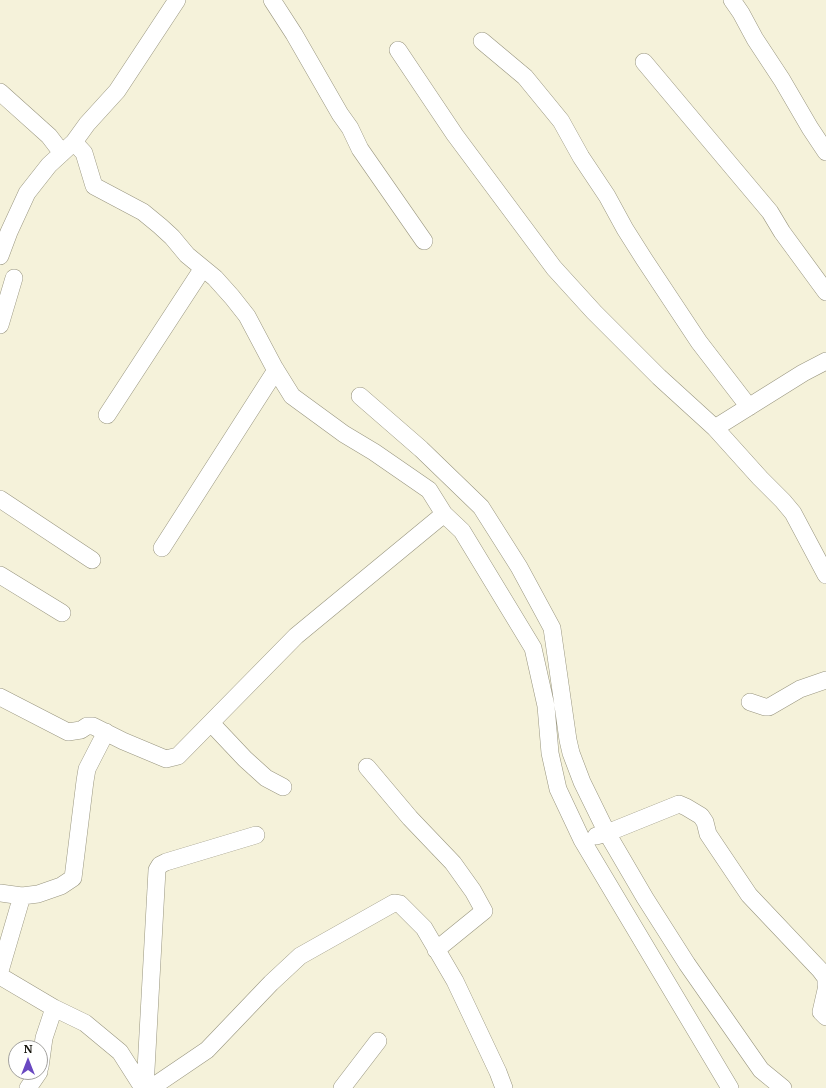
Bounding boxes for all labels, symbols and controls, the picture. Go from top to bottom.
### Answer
north arrow [8,1040,48,1080]
text: N [24,1042,32,1056]

